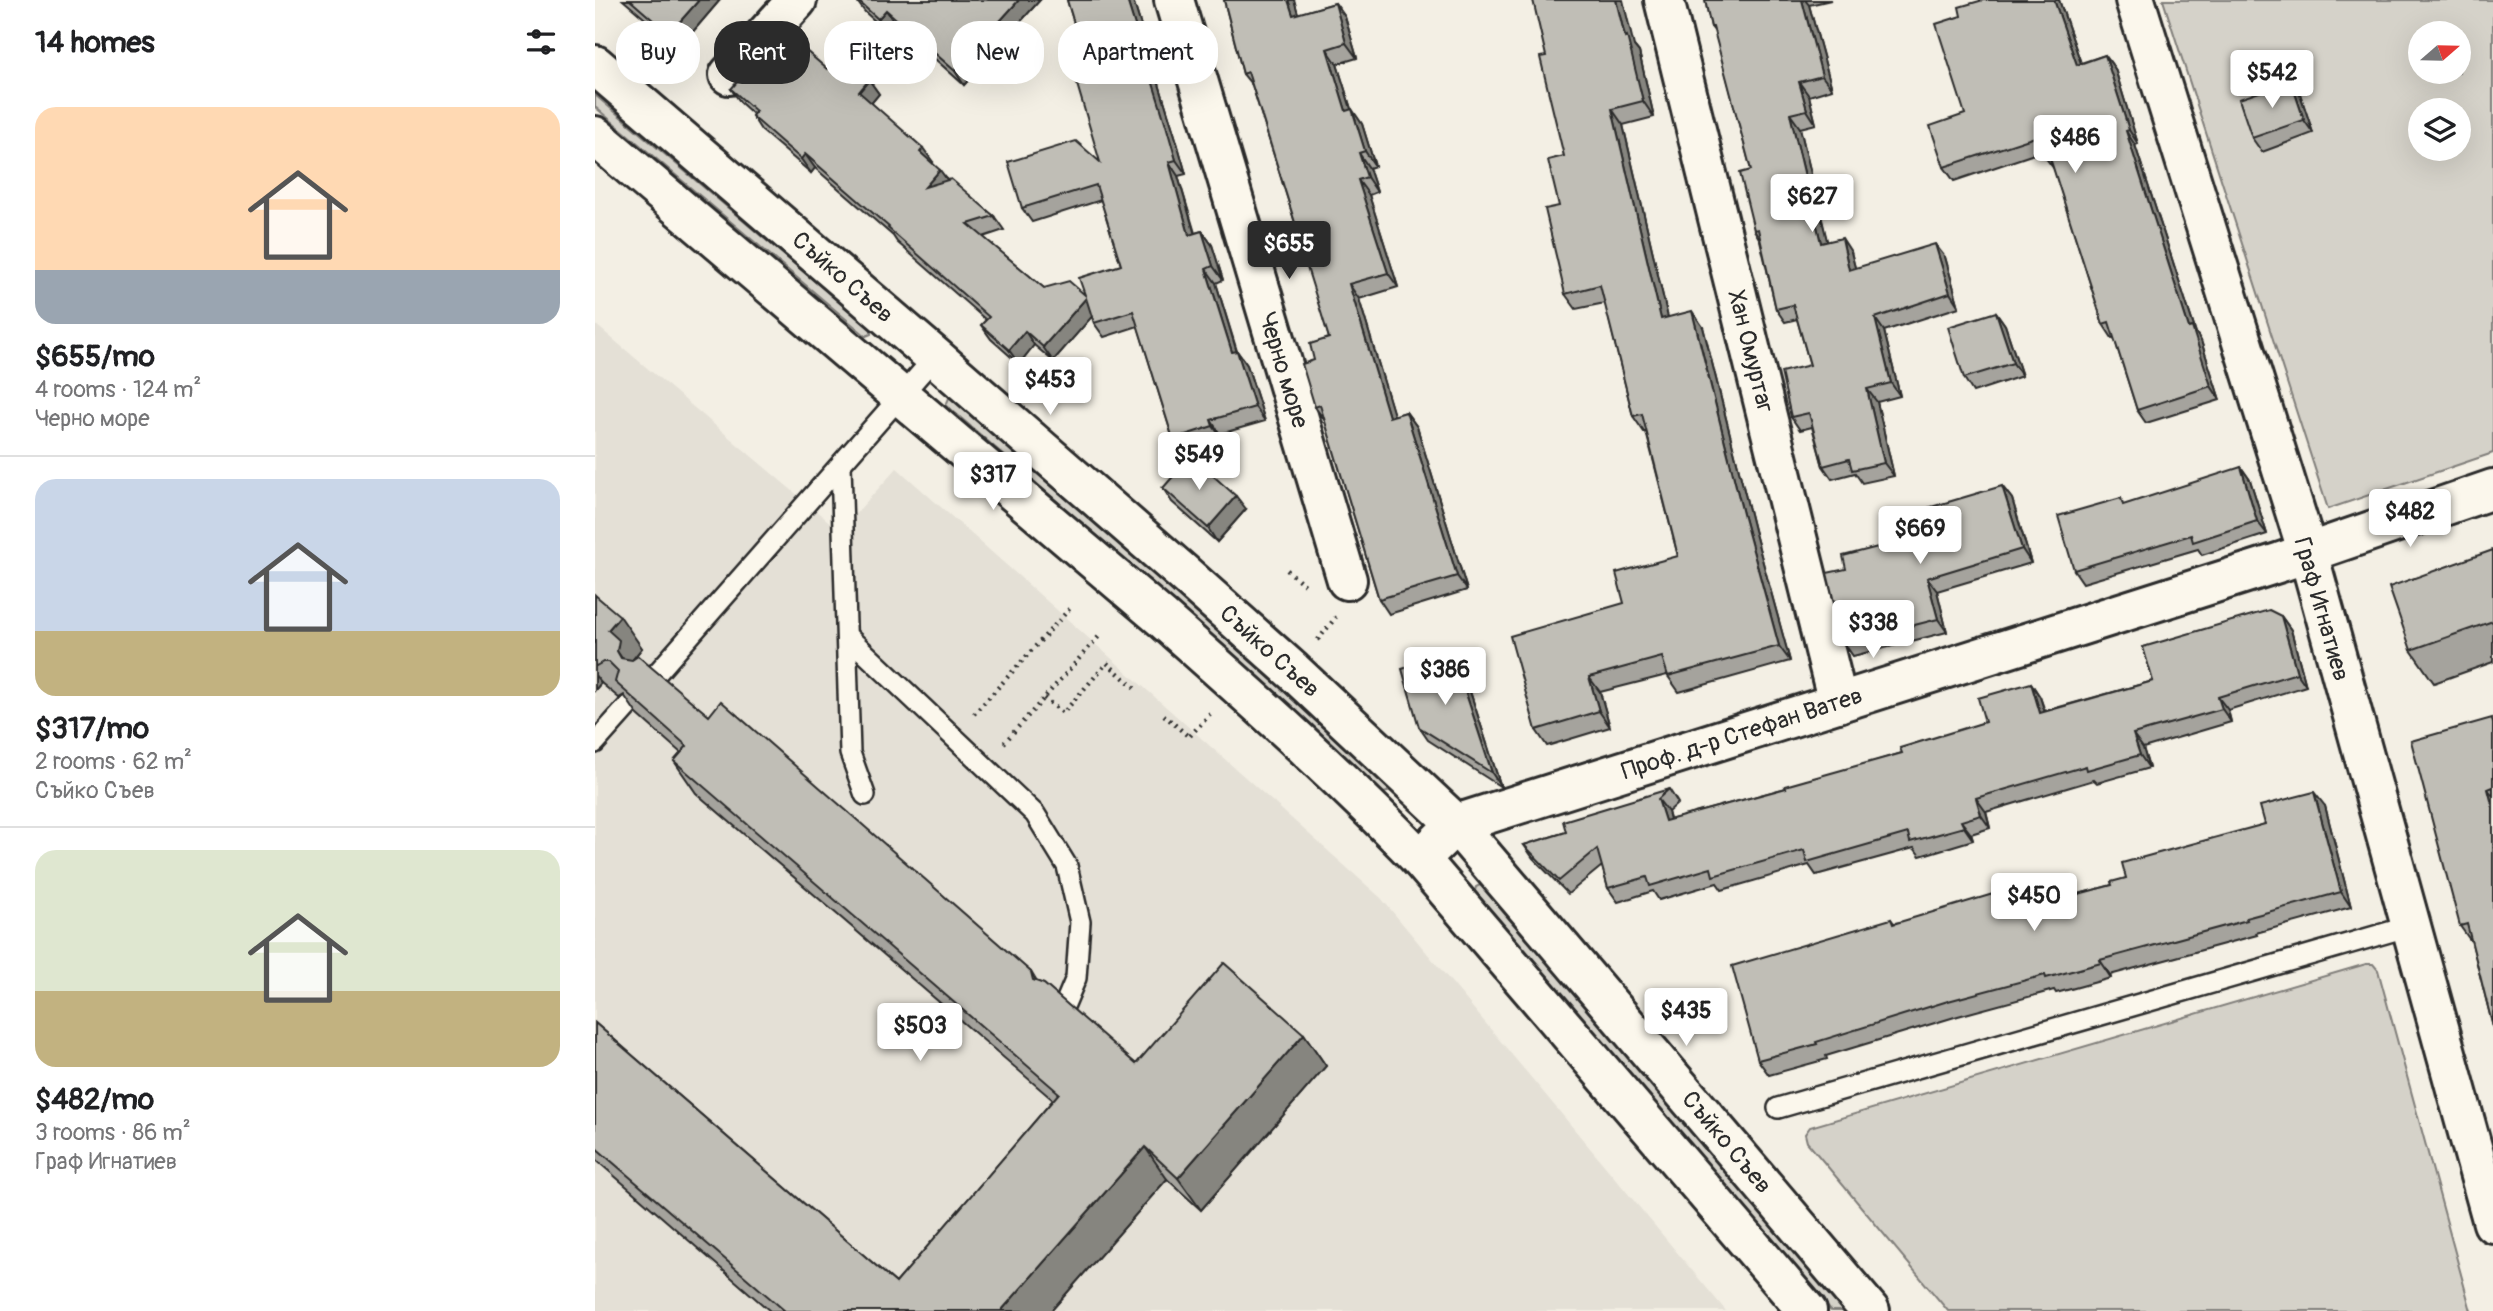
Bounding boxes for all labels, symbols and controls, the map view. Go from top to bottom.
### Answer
chip: Buy [616,21,700,84]
chip: Rent [714,21,810,84]
chip: Filters [824,21,937,84]
chip: New [951,21,1044,84]
chip: Apartment [1058,21,1218,84]
north arrow [2408,21,2471,84]
map controls [2408,21,2471,161]
icon: filters [522,23,560,61]
text: 14 homes [35,24,155,61]
pin: $542 [2231,50,2313,110]
text: $542 [2246,58,2298,87]
button: layers [2408,98,2471,161]
pin: $486 [2034,116,2116,175]
text: $486 [2050,123,2100,152]
icon: home [235,152,361,278]
pin: $627 [1771,174,1853,234]
text: $627 [1787,182,1837,211]
pin: $655 [1248,222,1330,281]
street label: Съйко Съев [786,225,899,329]
text: $655 [1264,229,1314,258]
street label: Хан Омуртаг [1721,287,1780,415]
street label: Черно море [1252,309,1315,432]
text: $655/mo [35,338,155,375]
pin: $453 [1009,358,1091,417]
text: $453 [1024,365,1076,394]
text: 4 rooms · 124 m² [35,375,201,404]
text: Черно море [35,404,150,433]
pin: $549 [1158,433,1240,492]
text: $549 [1174,440,1224,469]
pin: $317 [952,452,1034,512]
text: $317 [970,460,1016,489]
pin: $482 [2369,490,2451,549]
text: $482 [2385,497,2435,526]
pin: $669 [1879,506,1961,566]
text: $669 [1894,514,1946,543]
icon: home [235,524,361,650]
street label: Граф Игнатиев [2287,534,2356,684]
street label: Съйко Съев [1214,599,1326,704]
pin: $338 [1832,600,1914,660]
text: $338 [1848,608,1898,637]
pin: $386 [1404,648,1486,707]
text: $386 [1420,655,1470,684]
street label: Проф. д-р Стефан Ватев [1618,681,1866,786]
text: $317/mo [35,710,149,747]
text: 2 rooms · 62 m² [35,747,192,776]
text: Съйко Съев [35,776,155,805]
pin: $450 [1993,874,2075,933]
text: $450 [2007,881,2061,910]
icon: home [235,895,361,1021]
pin: $435 [1645,988,1727,1048]
text: $435 [1660,996,1712,1025]
pin: $503 [879,1004,961,1063]
text: $503 [893,1011,947,1040]
text: $482/mo [35,1081,154,1118]
street label: Съйко Съев [1675,1085,1778,1200]
text: 3 rooms · 86 m² [35,1118,191,1147]
text: Граф Игнатиев [35,1147,177,1176]

